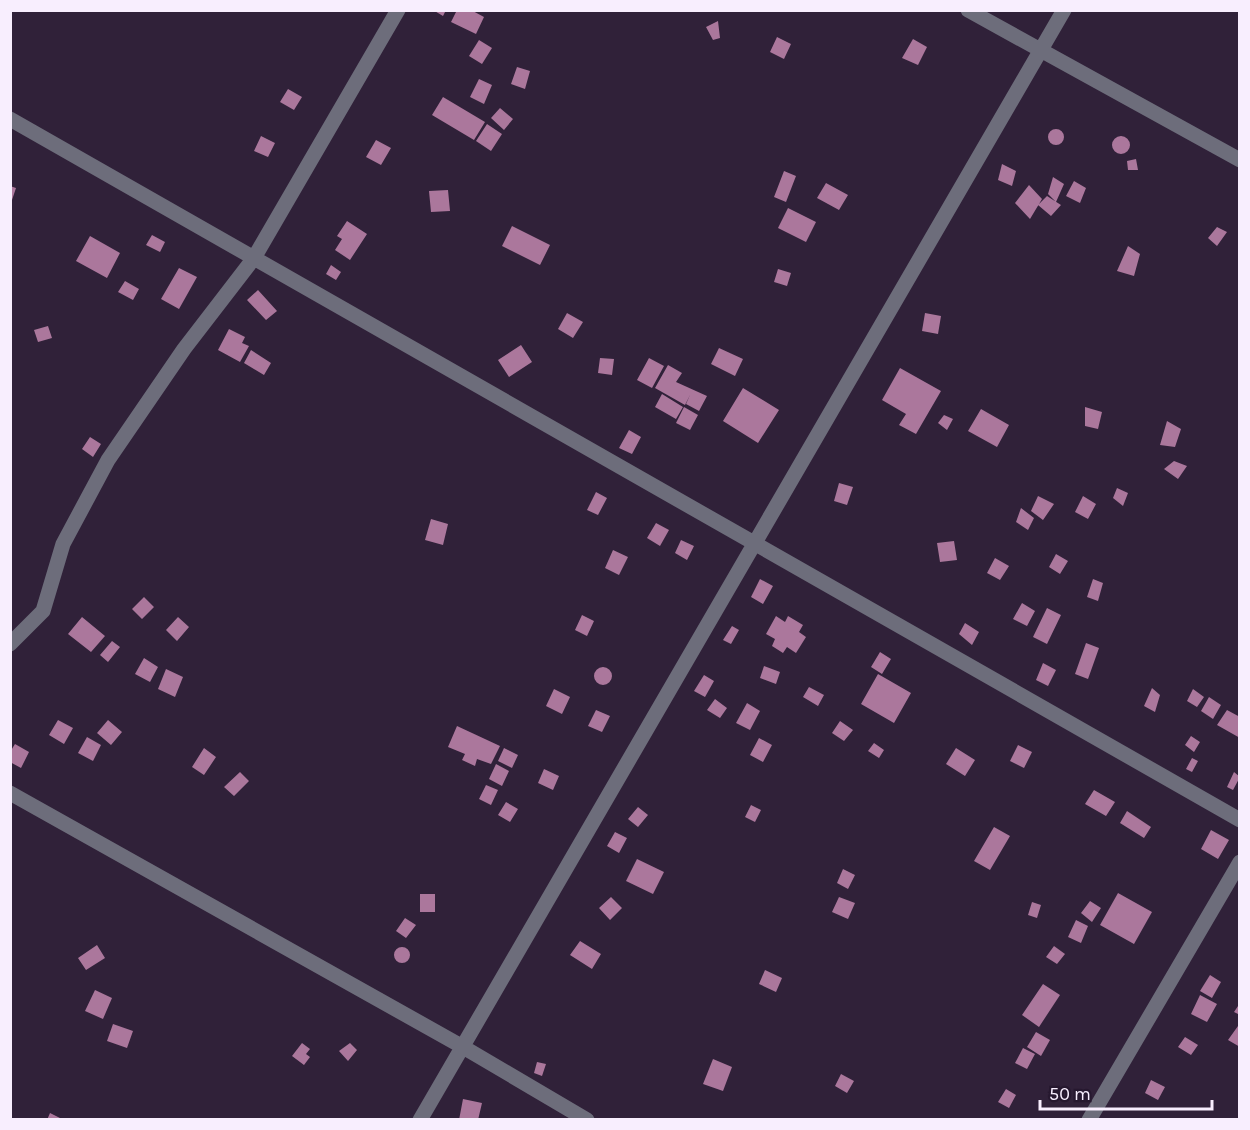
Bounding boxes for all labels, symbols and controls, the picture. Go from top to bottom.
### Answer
scale bar [1040,1073,1212,1111]
text: 50 m [1049,1083,1091,1105]

